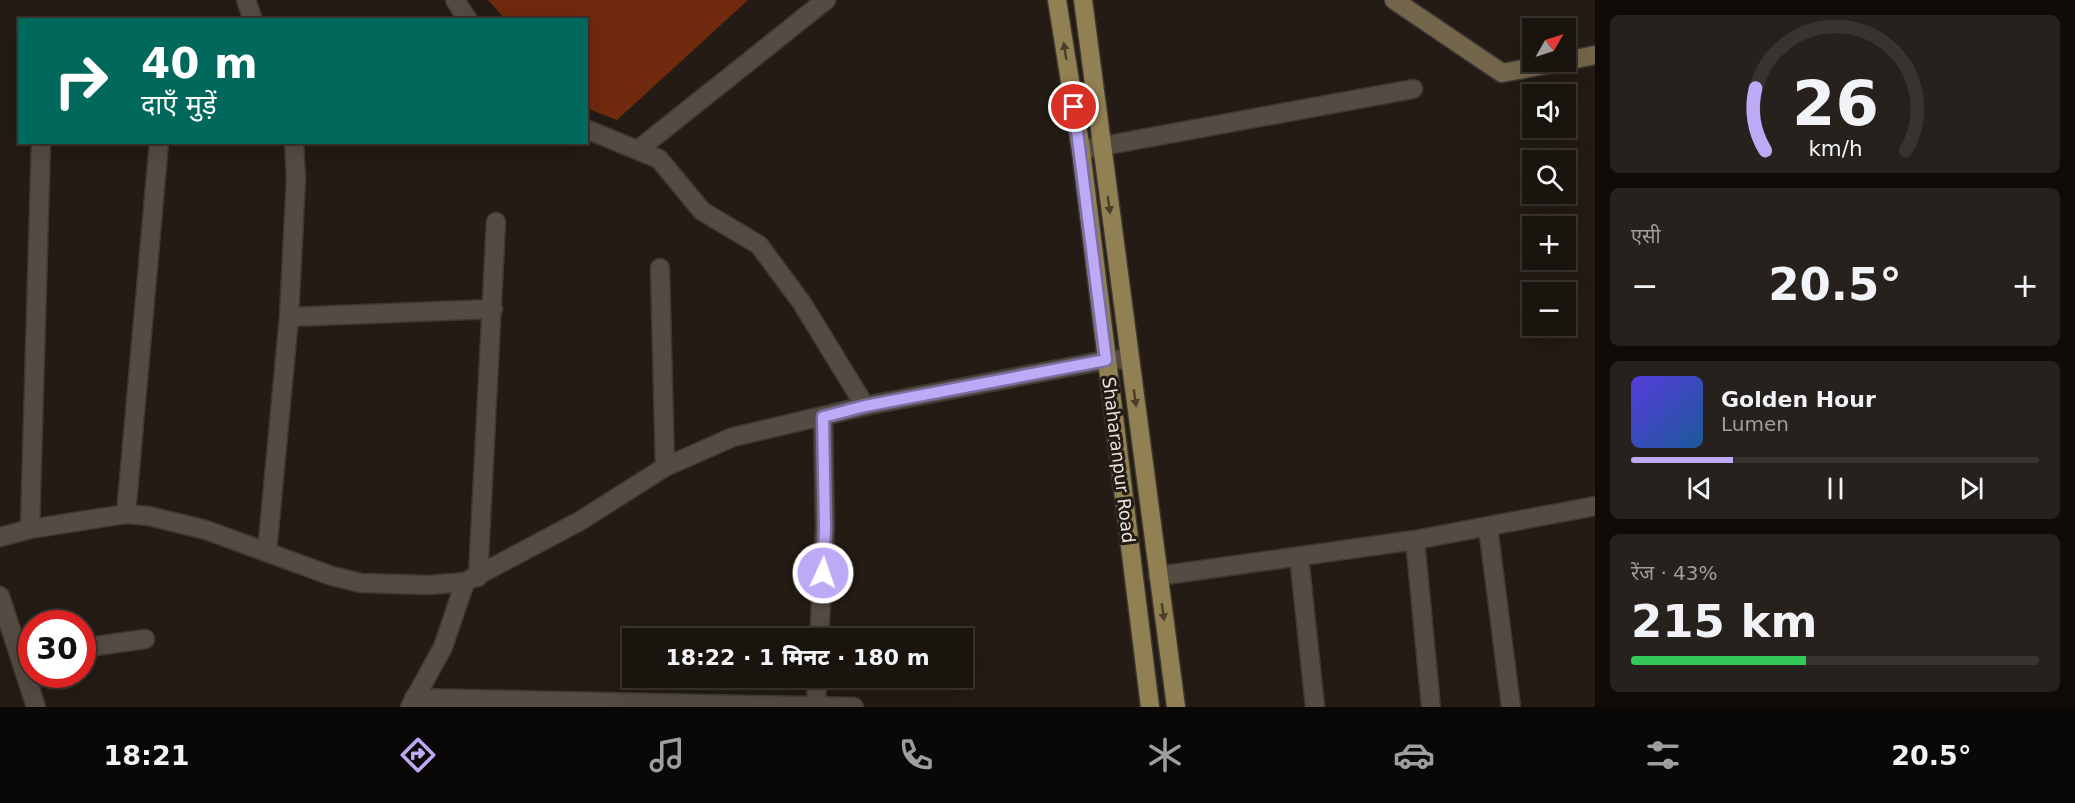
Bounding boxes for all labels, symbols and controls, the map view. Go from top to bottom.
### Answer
north arrow [1522,18,1576,72]
map controls [1522,18,1576,336]
text: 40 m [141,39,258,88]
icon: right [42,42,120,120]
one-way arrow [1060,42,1069,61]
text: 26 [1792,67,1878,140]
pin [1048,81,1099,132]
button: sound [1522,84,1576,138]
text: दाएँ मुड़ें [141,89,216,120]
icon: arrive [1057,90,1090,123]
text: km/h [1808,136,1862,161]
button: search [1522,150,1576,204]
one-way arrow [1105,195,1114,214]
button: + [1522,216,1576,270]
text: एसी [1631,224,1661,248]
text: 20.5° [1768,258,1902,311]
text: − [1631,266,1659,305]
text: + [2011,266,2039,305]
button: − [1522,282,1576,336]
street label: Shaharanpur Road [1098,376,1140,544]
text: Golden Hour [1721,387,1876,412]
one-way arrow [1130,389,1140,408]
text: Lumen [1721,412,1789,436]
icon: previous [1683,472,1716,505]
icon: pause [1819,472,1852,505]
icon: next [1955,472,1988,505]
position arrow [791,541,855,605]
text: रेंज · 43% [1631,561,1718,585]
text: 215 km [1631,595,1817,648]
one-way arrow [1159,603,1168,622]
speed limit sign: 30 [18,610,96,688]
text: 18:22 · 1 मिनट · 180 m [665,645,930,670]
icon: directions [397,734,439,776]
icon: music [646,734,688,776]
icon: phone [895,734,937,776]
icon: climate [1144,734,1186,776]
icon: car [1393,734,1435,776]
icon: filters [1642,734,1684,776]
text: 18:21 [104,740,190,771]
text: 20.5° [1891,740,1971,771]

